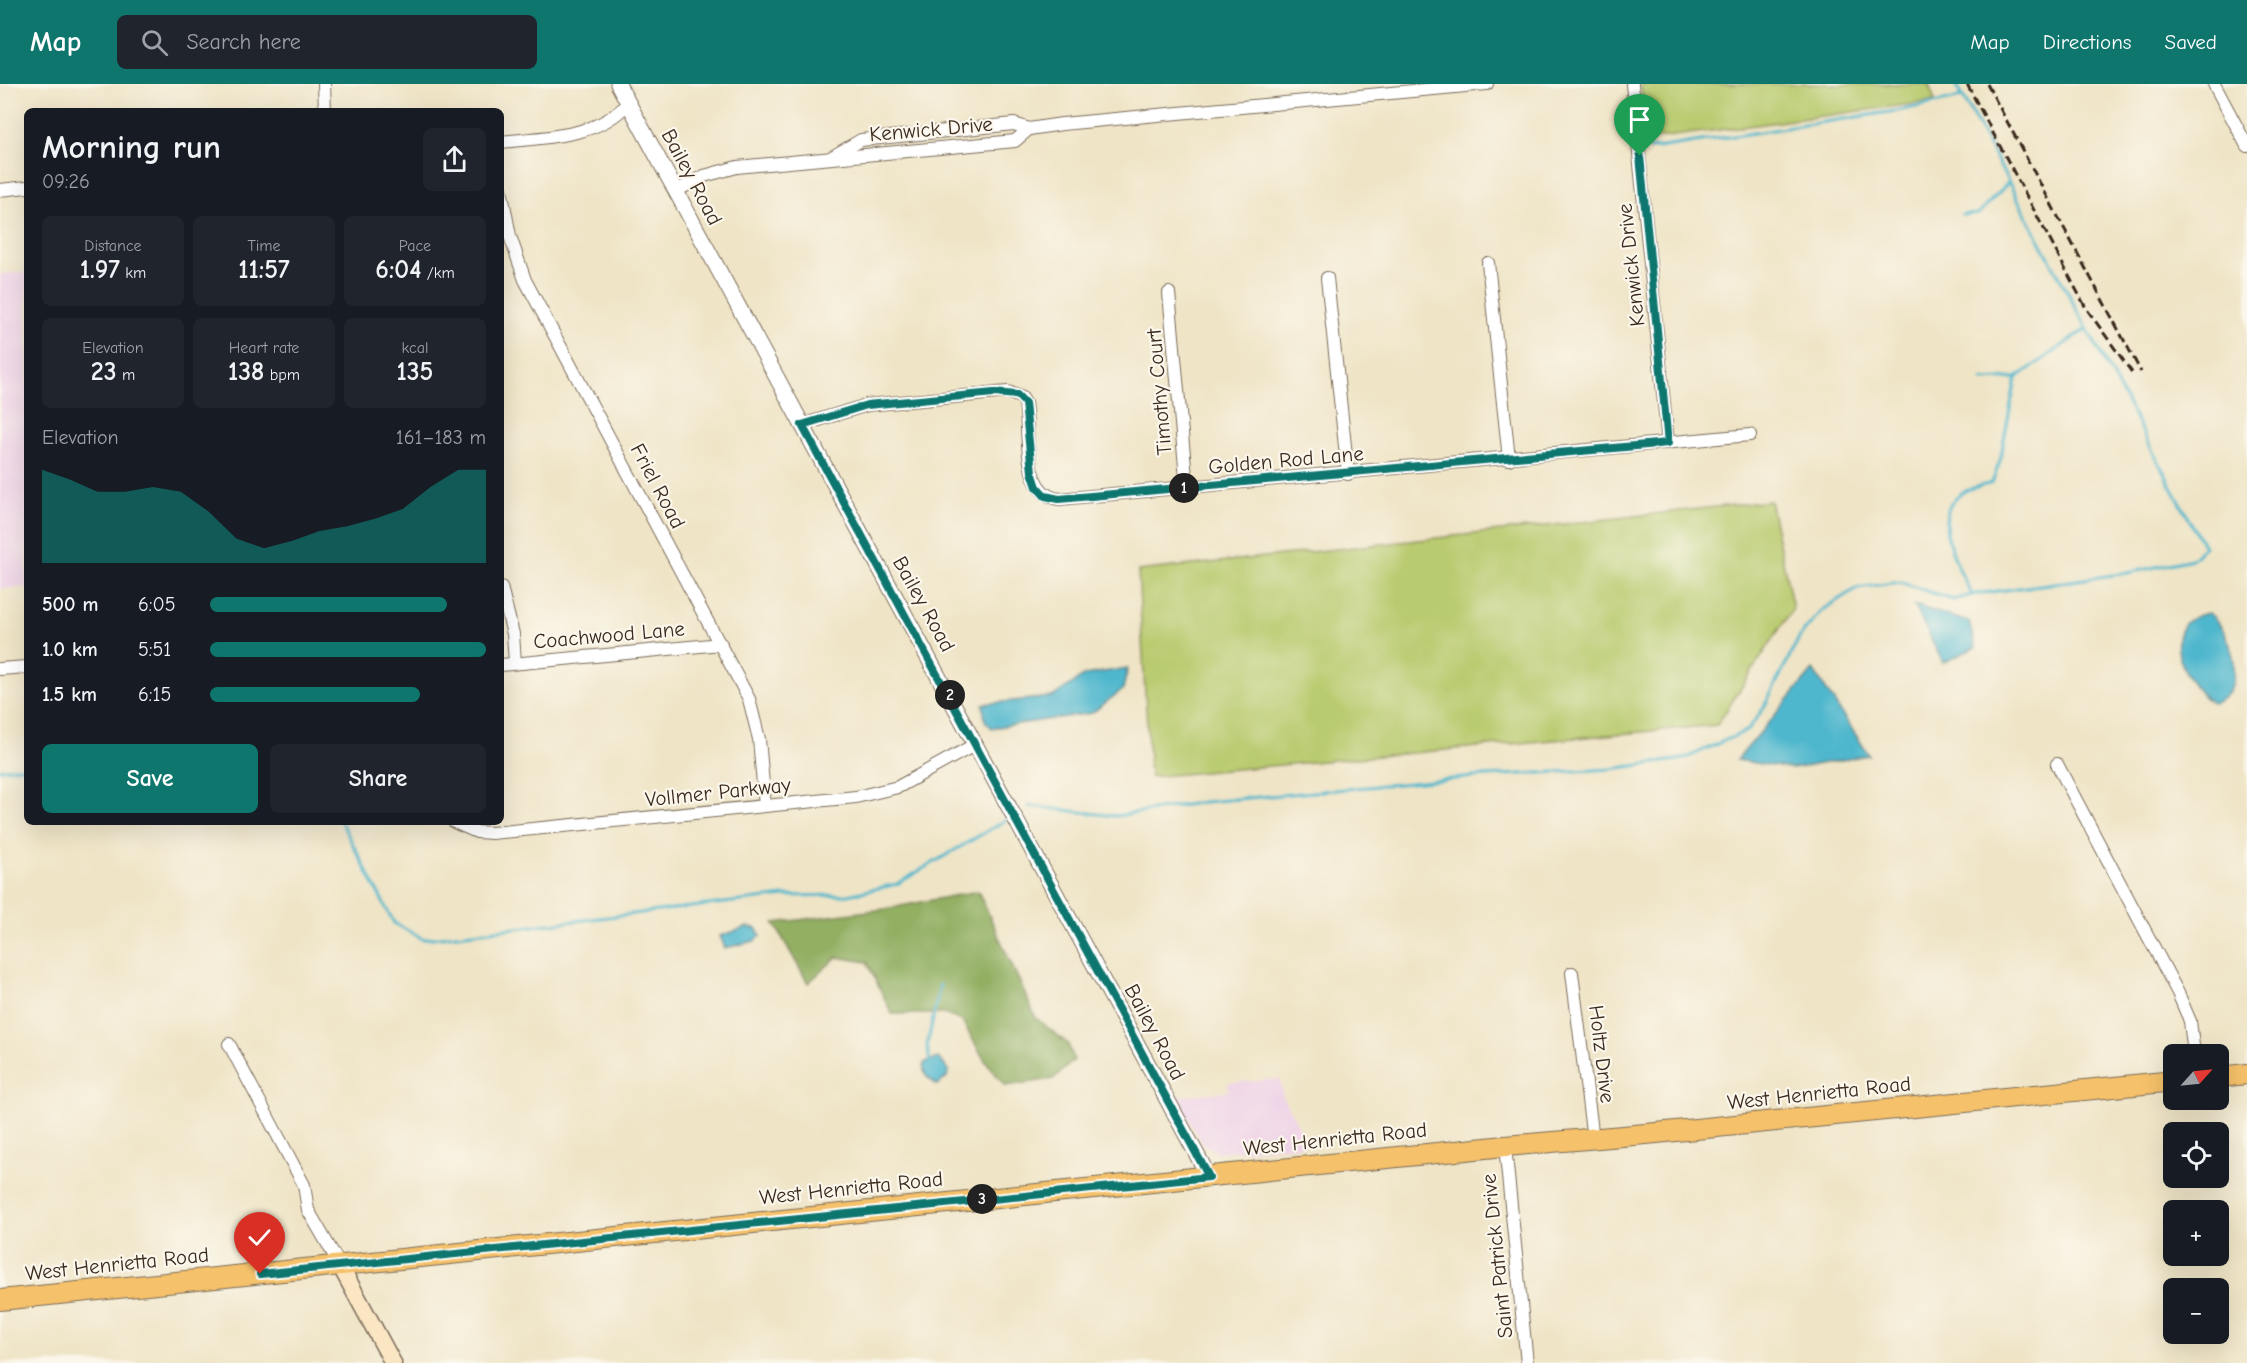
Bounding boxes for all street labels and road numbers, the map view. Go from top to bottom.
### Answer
street label: Kenwick Drive [868,112,994,146]
street label: Bailey Road [657,125,727,229]
street label: Kenwick Drive [1613,202,1649,328]
street label: Timothy Court [1141,327,1176,456]
street label: Friel Road [626,439,690,533]
street label: Golden Rod Lane [1207,441,1365,479]
street label: Bailey Road [888,552,960,656]
street label: Coachwood Lane [532,616,686,654]
street label: Vollmer Parkway [644,772,793,812]
street label: Bailey Road [1120,980,1190,1084]
street label: Holtz Drive [1584,1004,1620,1104]
street label: West Henrietta Road [1726,1071,1912,1115]
street label: West Henrietta Road [1242,1117,1428,1161]
street label: West Henrietta Road [758,1166,944,1210]
street label: Saint Patrick Drive [1476,1173,1518,1339]
street label: West Henrietta Road [24,1242,210,1286]

